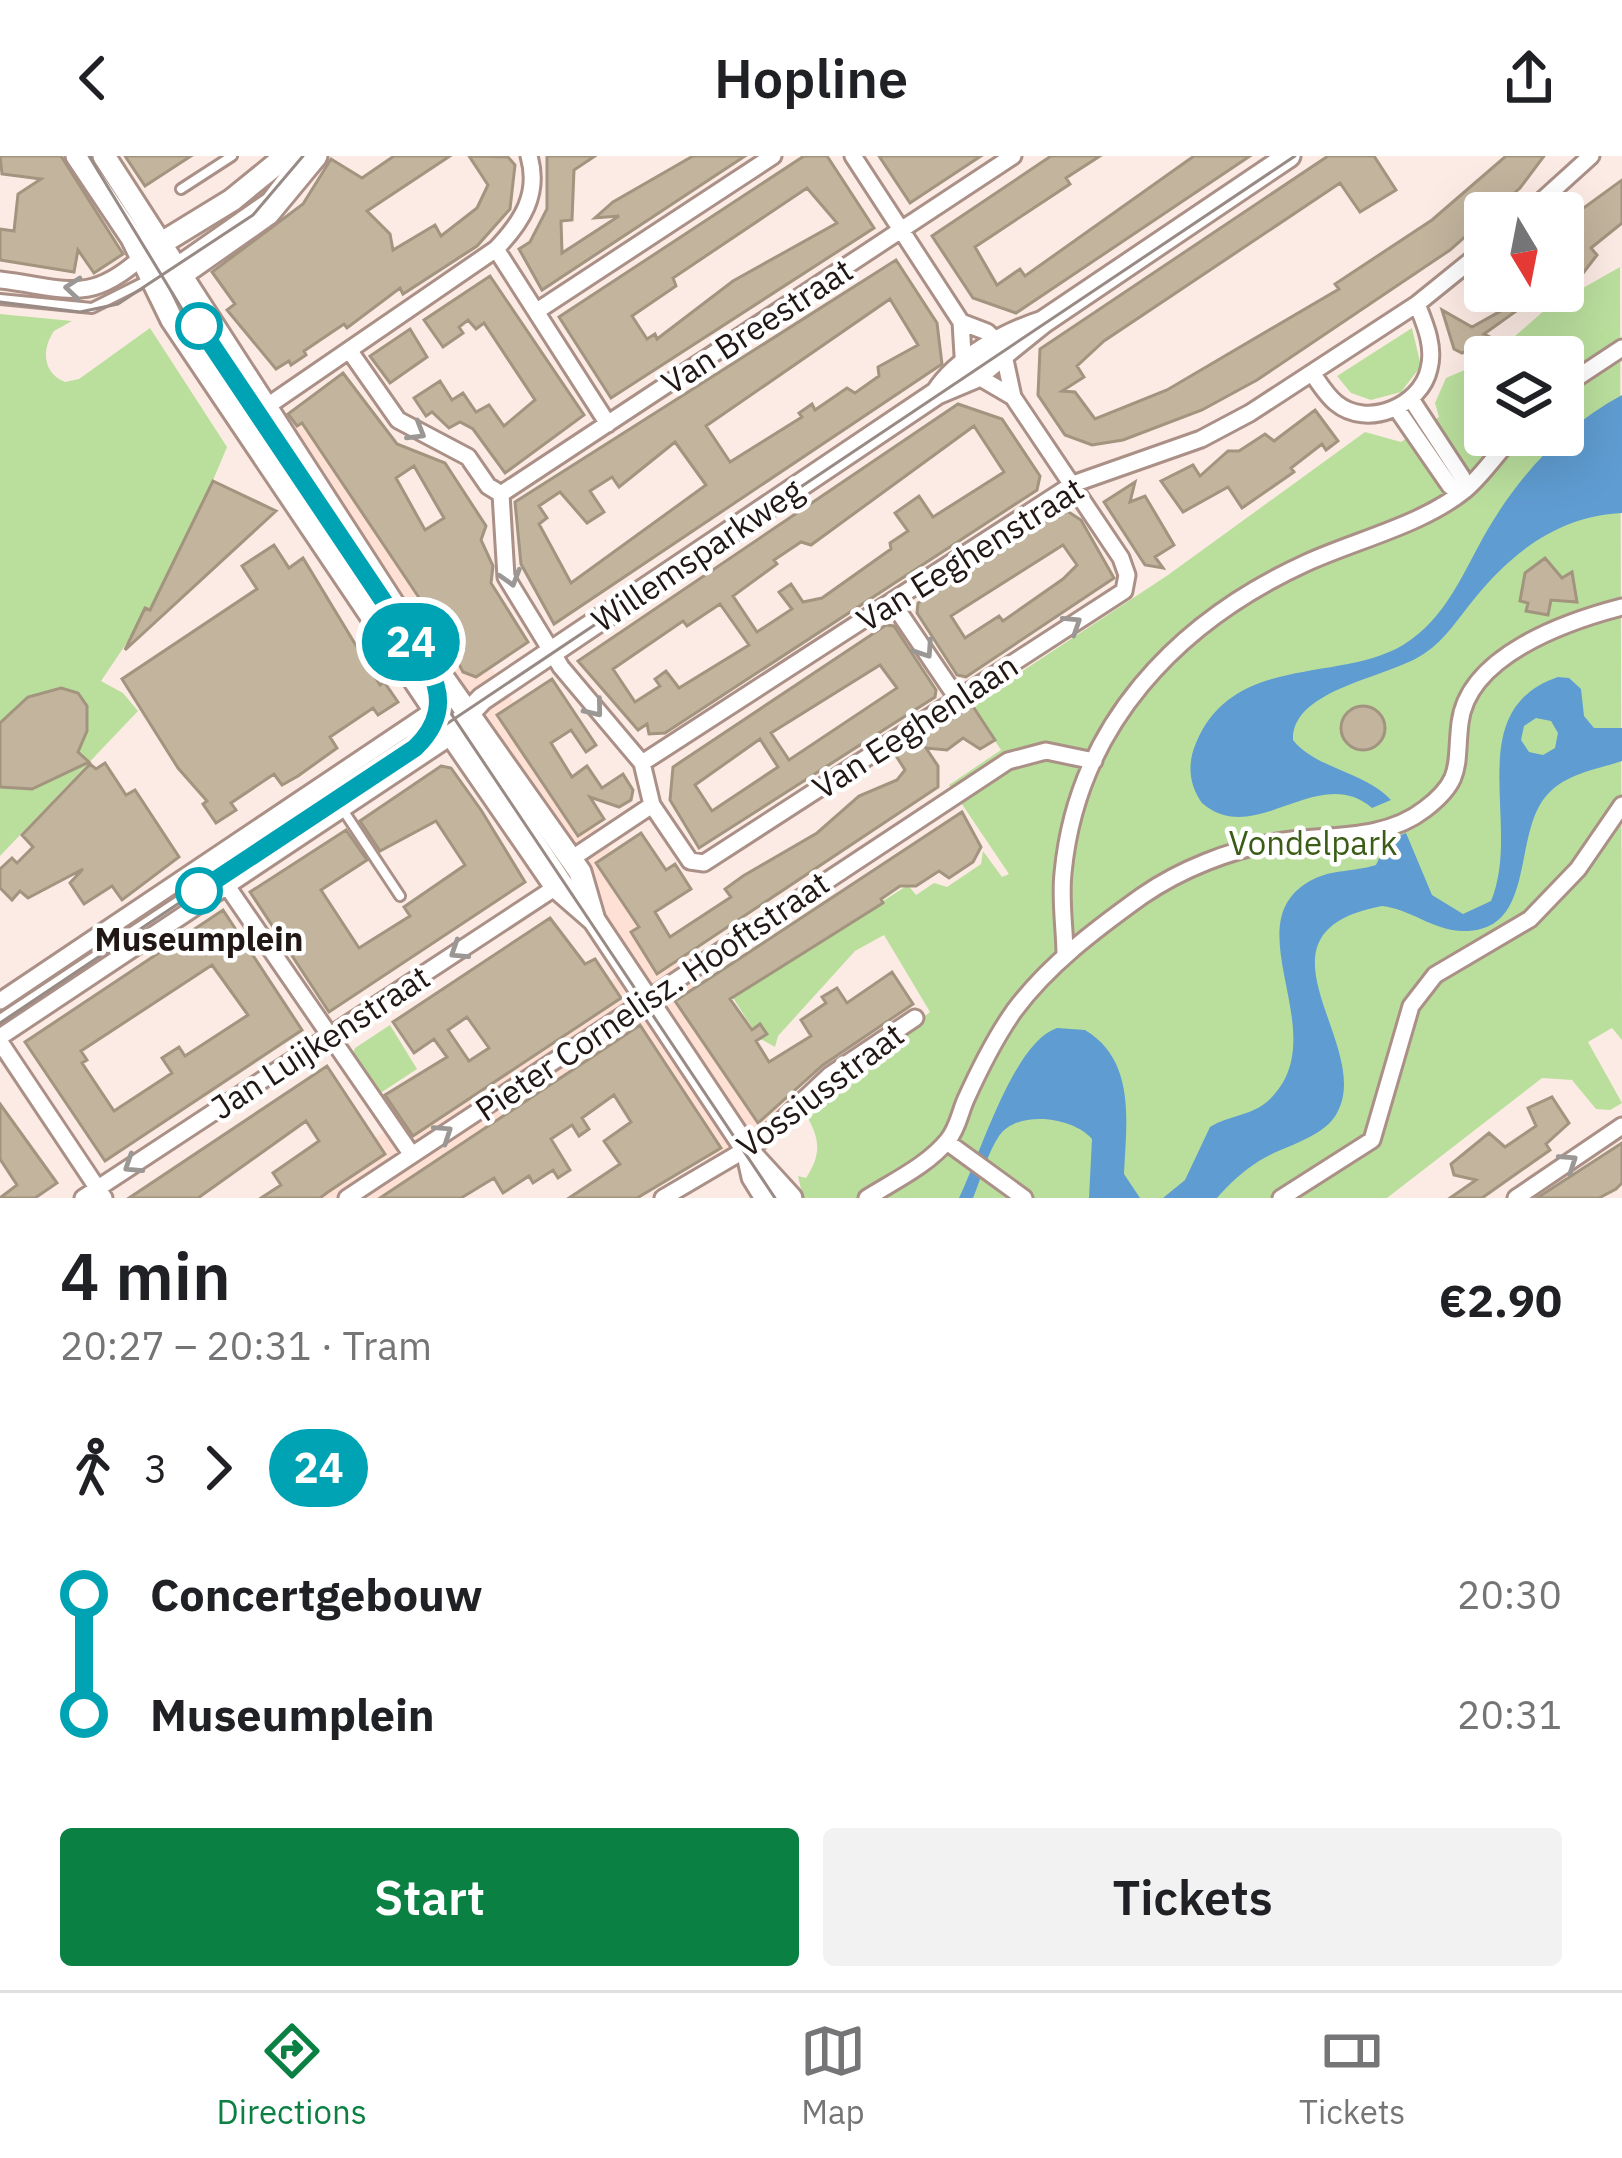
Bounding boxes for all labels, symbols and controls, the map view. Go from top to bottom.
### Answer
text: Hopline [714,43,908,113]
icon: back [60,45,126,111]
icon: share [1496,45,1562,111]
north arrow [1464,192,1584,312]
map controls [1464,192,1584,456]
street label: Van Breestraat [653,248,860,403]
one-way arrow [63,276,82,301]
unlabelled marker [177,304,221,348]
button: layers [1464,336,1584,456]
one-way arrow [404,418,426,440]
street label: Van Eeghenstraat [848,467,1091,641]
street label: Willemsparkweg [583,468,811,641]
one-way arrow [497,566,522,587]
line badge: 24 [357,603,465,681]
text: 24 [386,614,436,669]
one-way arrow [1059,616,1081,638]
one-way arrow [911,637,933,659]
street label: Van Eeghenlaan [804,643,1026,808]
one-way arrow [581,696,602,718]
park label: Vondelpark [1229,821,1397,864]
street label: Pieter Cornelisz. Hooftstraat [466,861,837,1130]
marker: Museumplein [177,869,221,913]
place label: Museumplein [95,917,303,960]
one-way arrow [450,937,472,959]
street label: Jan Luijkenstraat [202,955,437,1128]
street label: Vossiusstraat [727,1013,912,1167]
one-way arrow [431,1126,453,1148]
one-way arrow [124,1151,146,1173]
one-way arrow [1556,1154,1578,1176]
text: 4 min [60,1232,231,1318]
text: €2.90 [1439,1271,1562,1329]
text: 20:27 – 20:31 · Tram [60,1320,432,1371]
icon: walk [60,1435,126,1501]
icon: forward [185,1435,251,1501]
text: 24 [293,1440,344,1495]
text: 3 [144,1443,167,1494]
text: Concertgebouw [150,1565,483,1623]
text: 20:30 [1457,1569,1562,1620]
text: Museumplein [150,1685,435,1743]
text: 20:31 [1457,1689,1562,1740]
button: Start [60,1828,799,1966]
button: Tickets [823,1828,1562,1966]
tab: Directions [217,2018,367,2133]
tab: Map [800,2018,866,2133]
tab: Tickets [1299,2018,1405,2133]

